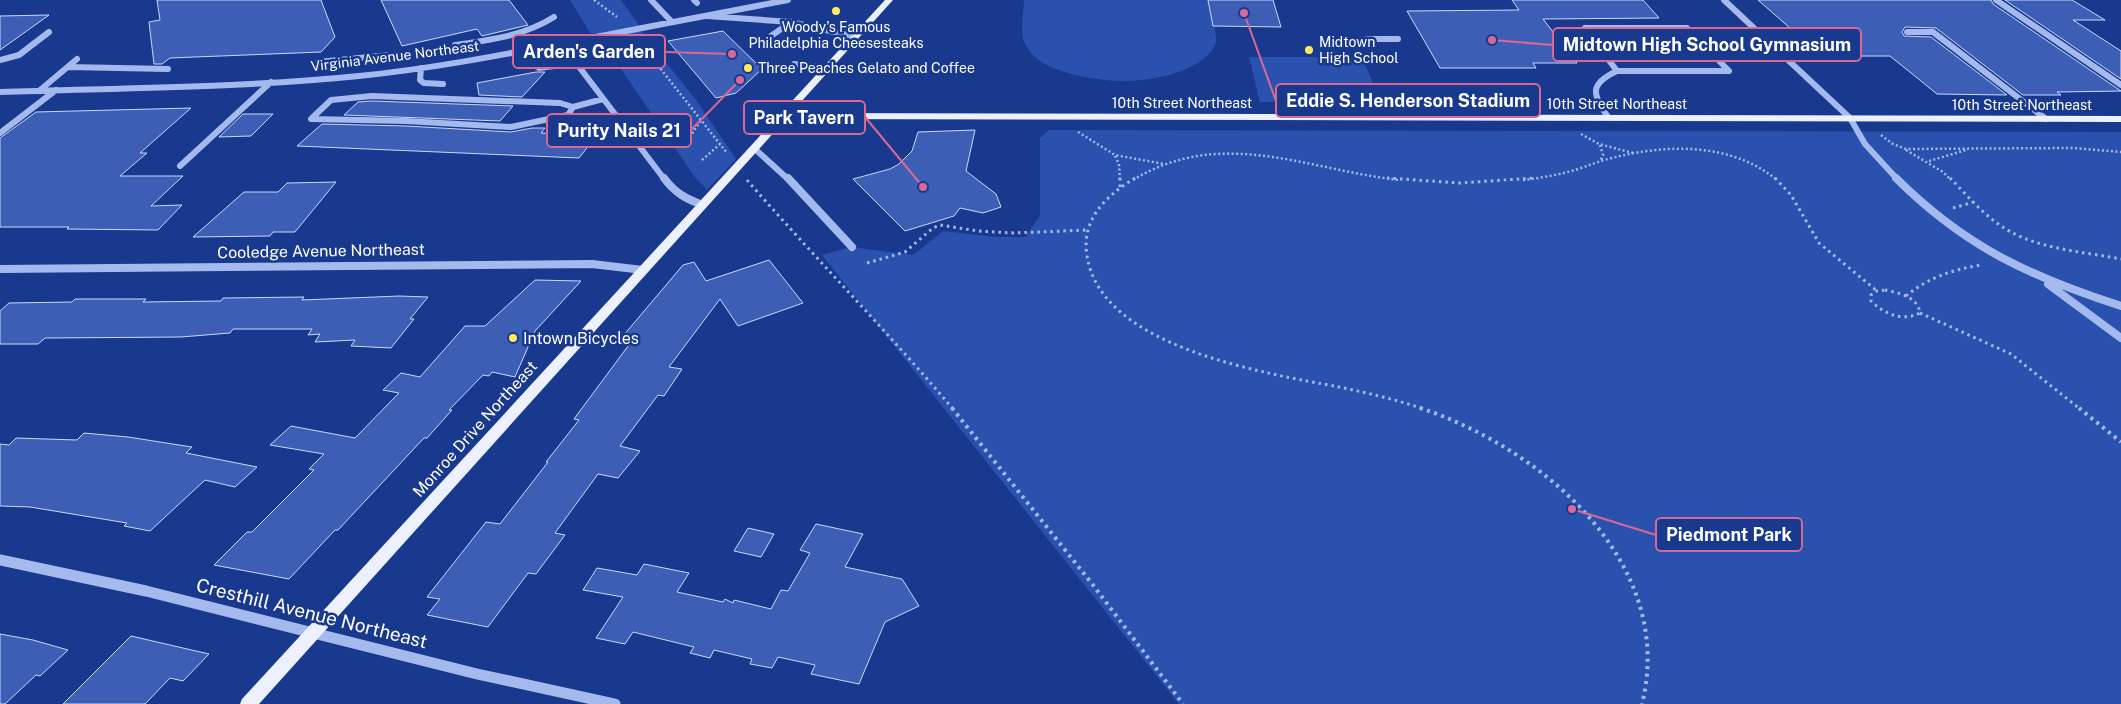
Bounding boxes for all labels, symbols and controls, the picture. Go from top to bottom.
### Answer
marker: Woody's Famous Philadelphia Cheesesteaks [830,5,842,17]
place label: Woody's Famous Philadelphia Cheesesteaks [749,19,923,51]
callout: Midtown High School Gymnasium [1553,28,1861,61]
place label: Midtown High School [1319,34,1398,66]
text: Midtown High School Gymnasium [1563,34,1851,55]
callout: Arden's Garden [513,35,665,68]
street label: Virginia Avenue Northeast [310,38,480,74]
text: Arden's Garden [523,41,655,62]
marker: Midtown High School [1303,44,1315,56]
place label: Three Peaches Gelato and Coffee [758,60,975,76]
marker: Three Peaches Gelato and Coffee [742,62,754,74]
callout: Eddie S. Henderson Stadium [1276,84,1540,117]
text: Eddie S. Henderson Stadium [1286,90,1530,111]
street label: 10th Street Northeast [1112,95,1252,111]
street label: 10th Street Northeast [1547,96,1687,112]
street label: 10th Street Northeast [1952,97,2092,113]
callout: Park Tavern [744,101,865,134]
text: Park Tavern [753,107,855,128]
callout: Purity Nails 21 [547,114,691,147]
text: Purity Nails 21 [557,120,681,141]
street label: Cooledge Avenue Northeast [217,240,425,262]
place label: Intown Bicycles [523,329,639,348]
marker: Intown Bicycles [507,332,519,344]
street label: Monroe Drive Northeast [409,357,541,501]
callout: Piedmont Park [1656,518,1802,551]
text: Piedmont Park [1666,524,1792,545]
street label: Cresthill Avenue Northeast [194,574,430,652]

